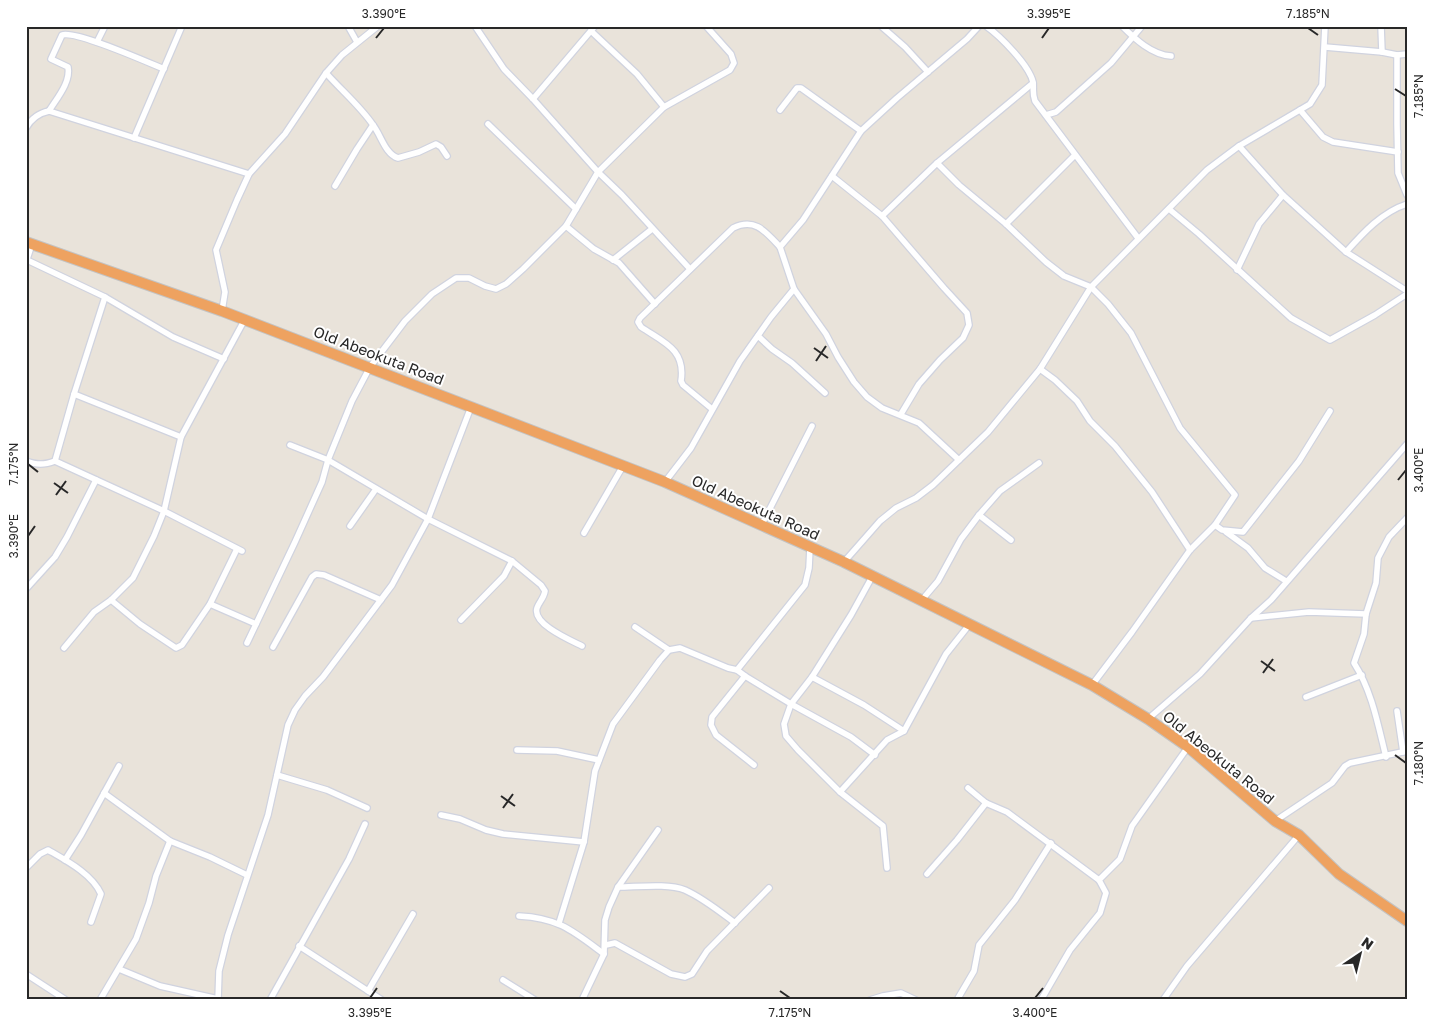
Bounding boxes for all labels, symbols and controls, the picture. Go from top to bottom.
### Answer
text: 3.390°E [362,6,406,21]
text: 3.395°E [1027,6,1071,21]
text: 7.185°N [1286,6,1330,21]
text: 7.185°N [1411,74,1426,118]
street label: Old Abeokuta Road [311,322,447,388]
text: 7.175°N [6,443,21,485]
text: 3.400°E [1411,448,1426,492]
street label: Old Abeokuta Road [689,471,823,543]
text: 3.390°E [6,514,21,558]
street label: Old Abeokuta Road [1160,707,1278,807]
text: 7.180°N [1411,741,1426,785]
north arrow [1336,928,1386,978]
text: N [1359,933,1377,953]
text: 3.395°E [348,1005,392,1020]
text: 7.175°N [769,1005,811,1020]
text: 3.400°E [1013,1005,1057,1020]

